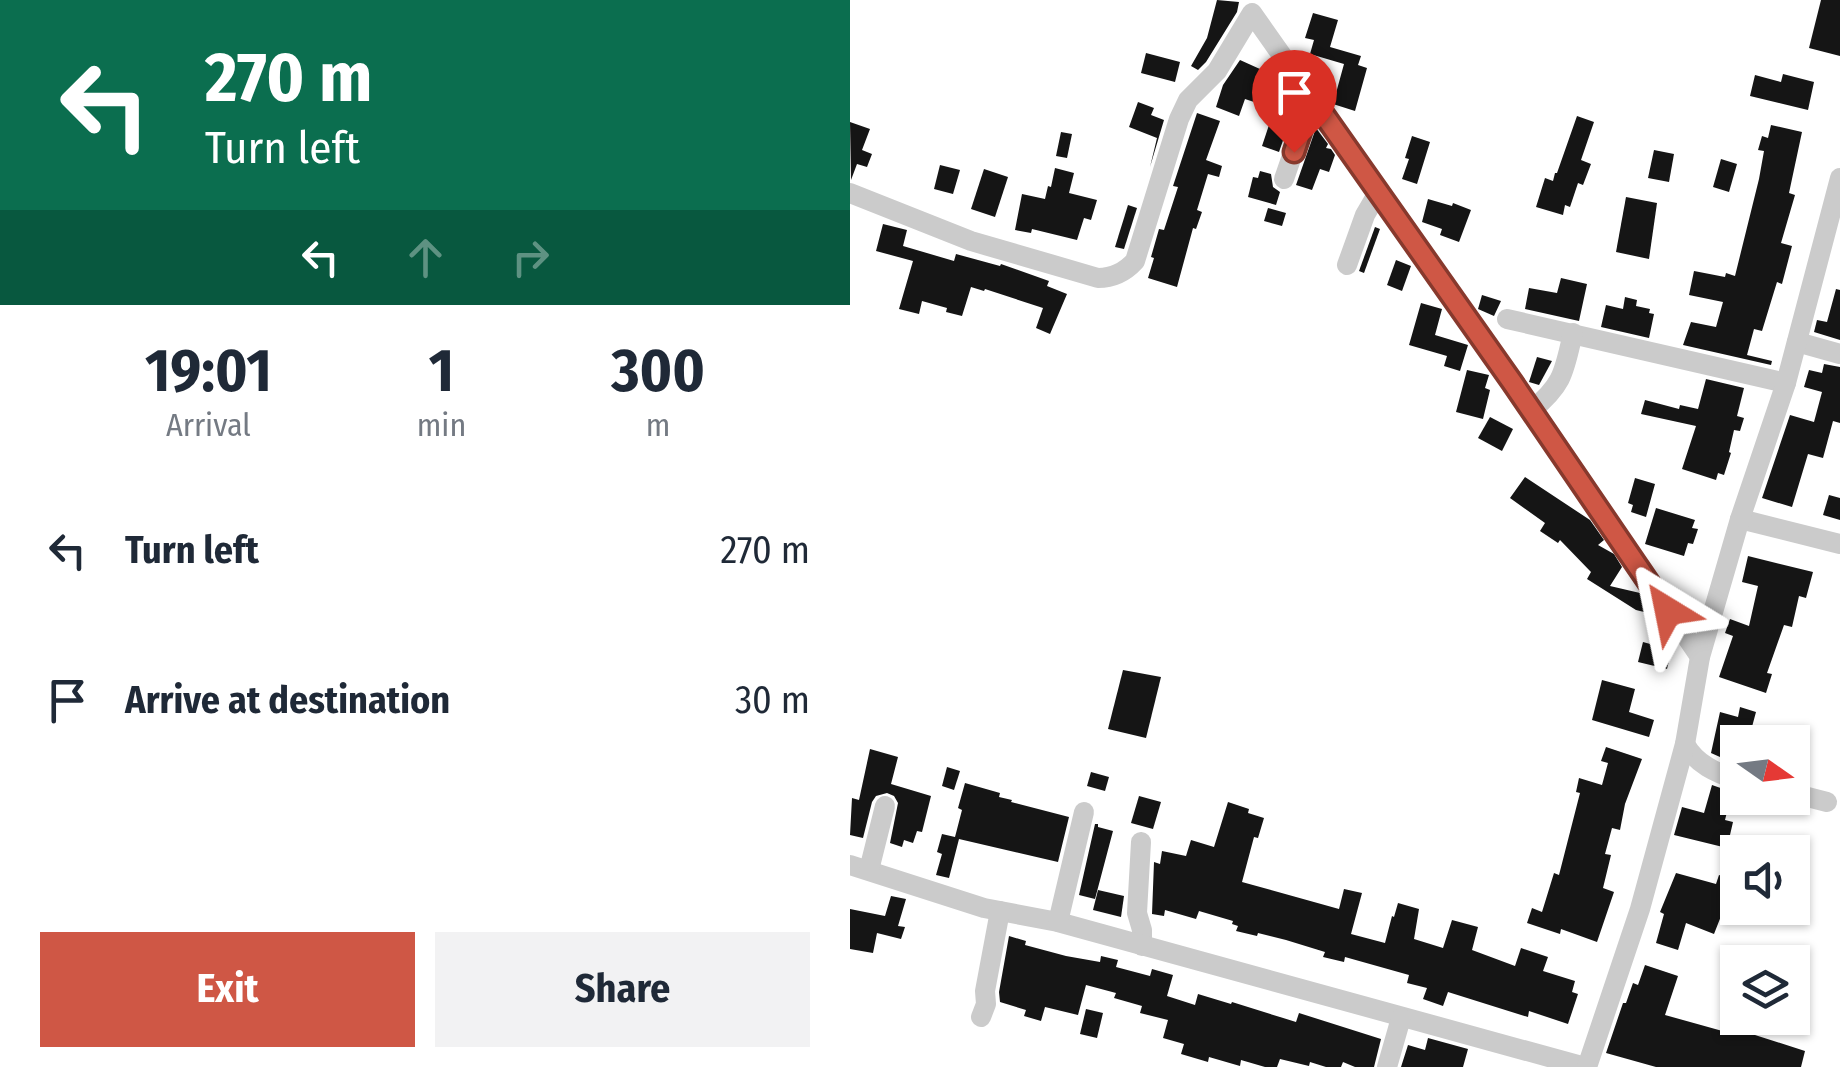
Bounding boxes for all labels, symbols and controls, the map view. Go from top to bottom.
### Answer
text: 270 m [205,36,372,120]
icon: left [40,40,170,170]
pin [1252,50,1337,153]
icon: arrive [1267,65,1322,120]
text: Turn left [205,121,360,175]
icon: left [293,230,348,285]
icon: ahead [398,230,453,285]
icon: right [503,230,558,285]
text: 19:01 [145,335,272,407]
text: 1 [429,335,454,407]
text: 300 [611,335,705,407]
text: Arrival [166,406,251,444]
text: min [417,406,466,444]
text: m [646,406,670,444]
icon: left [40,523,95,578]
text: Turn left [125,527,259,573]
text: 270 m [721,527,810,573]
position arrow [1616,559,1720,663]
icon: arrive [40,673,95,728]
text: Arrive at destination [125,677,450,723]
text: 30 m [735,677,810,723]
north arrow [1720,725,1810,815]
map controls [1720,725,1810,1035]
button: sound [1720,835,1810,925]
button: Exit [40,932,415,1047]
button: Share [435,932,810,1047]
button: layers [1720,945,1810,1035]

